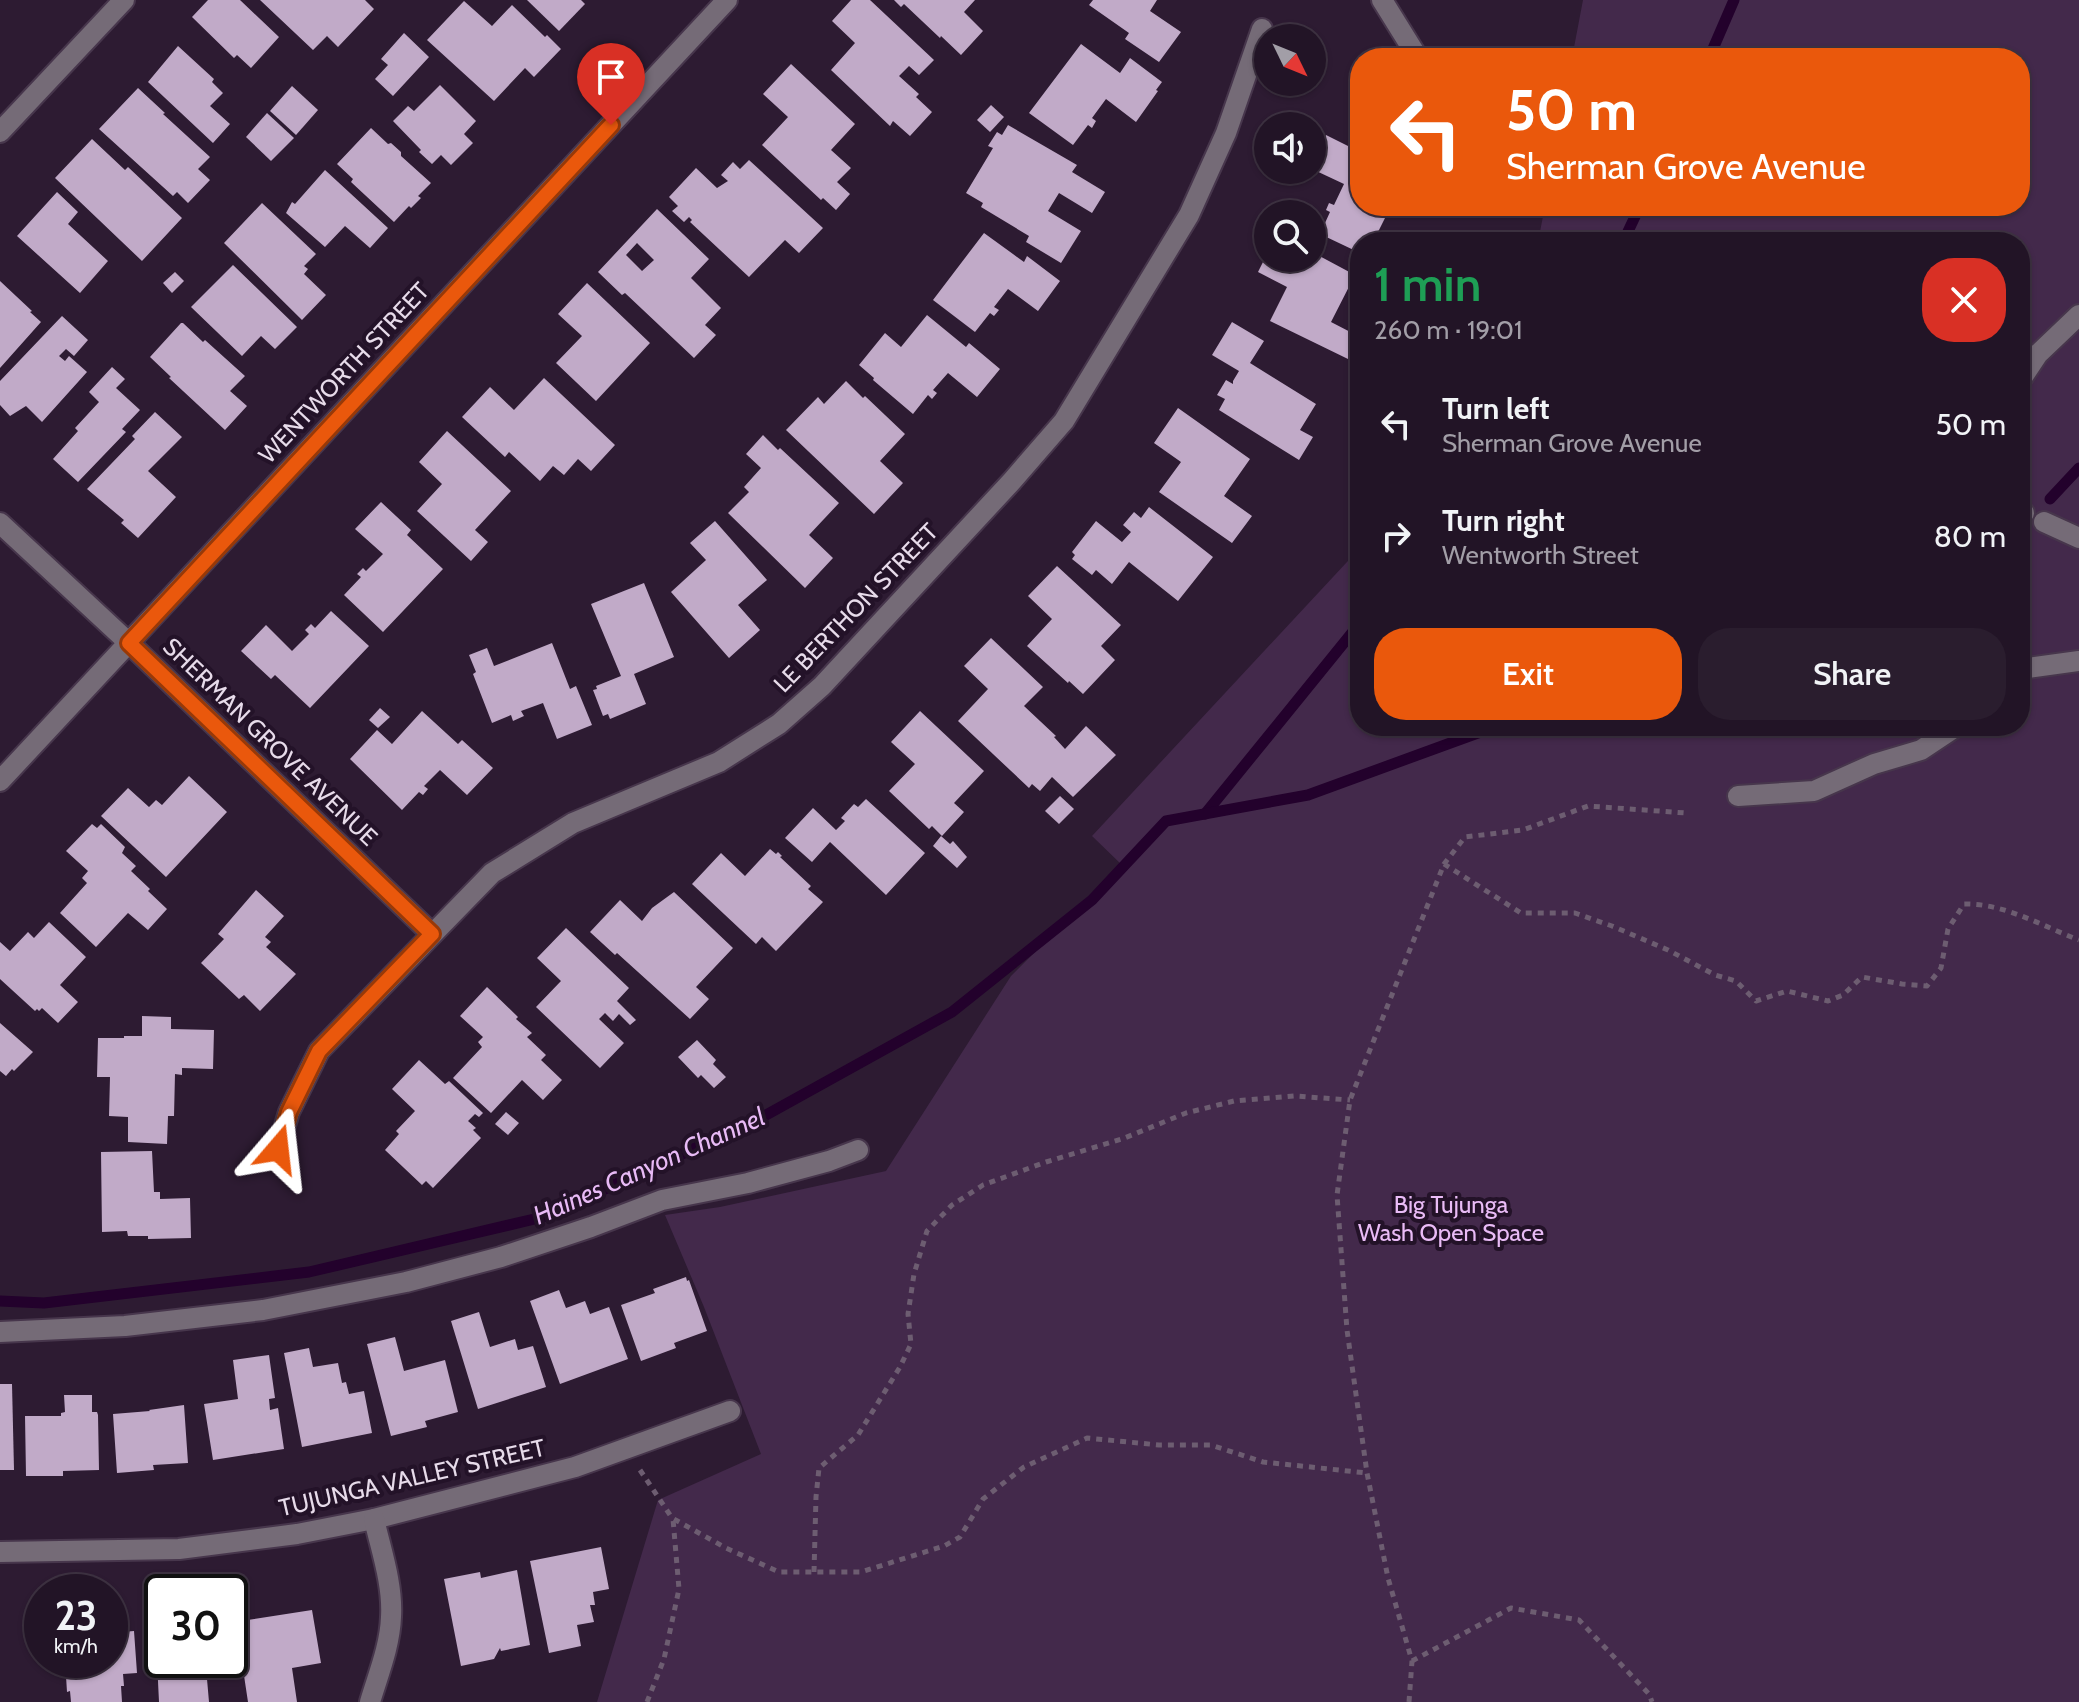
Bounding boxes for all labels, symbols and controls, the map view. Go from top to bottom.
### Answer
north arrow [1254,24,1326,96]
map controls [1254,24,1326,272]
pin [577,43,645,125]
icon: arrive [589,55,633,99]
text: 50 m [1506,76,1637,144]
icon: left [1374,80,1478,184]
button: sound [1254,112,1326,184]
text: Sherman Grove Avenue [1506,144,1866,188]
button: search [1254,200,1326,272]
text: 1 min [1374,255,1481,313]
button: close [1922,258,2006,342]
street label: WENTWORTH STREET [252,276,435,469]
text: 260 m · 19:01 [1374,314,1522,346]
text: Turn left [1442,390,1550,427]
icon: left [1374,402,1418,446]
text: 50 m [1936,406,2006,443]
text: Sherman Grove Avenue [1442,427,1702,459]
text: Turn right [1442,502,1565,539]
icon: right [1374,514,1418,558]
street label: LE BERTHON STREET [768,517,944,698]
text: 80 m [1934,518,2006,555]
text: Wentworth Street [1442,539,1639,571]
button: Exit [1374,628,1682,720]
button: Share [1698,628,2006,720]
street label: SHERMAN GROVE AVENUE [157,632,383,852]
water label: Haines Canyon Channel [528,1100,770,1232]
position arrow [236,1107,320,1191]
park label: Big Tujunga Wash Open Space [1358,1190,1544,1247]
street label: TUJUNGA VALLEY STREET [276,1433,548,1522]
speed limit sign: 30 [144,1574,248,1678]
text: 23 [55,1591,97,1640]
text: km/h [54,1634,98,1658]

